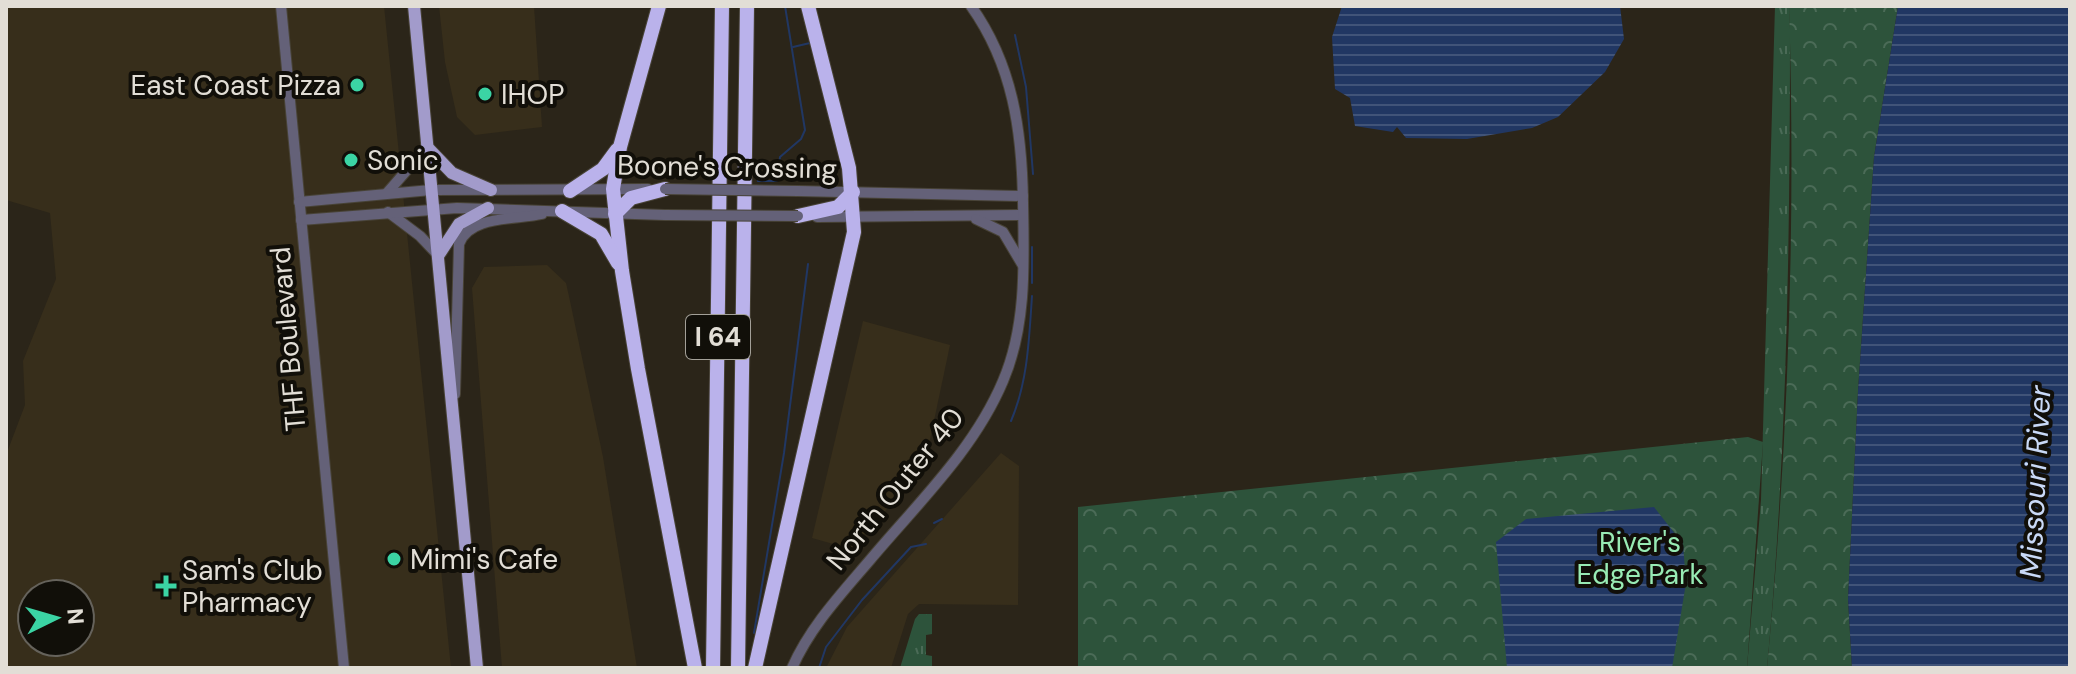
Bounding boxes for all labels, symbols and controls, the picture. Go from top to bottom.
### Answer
place label: East Coast Pizza [130,67,341,104]
marker: East Coast Pizza [348,76,366,94]
place label: IHOP [501,76,565,113]
marker: IHOP [476,85,494,103]
place label: Sonic [367,142,439,179]
street label: Boone's Crossing [617,147,837,187]
marker: Sonic [342,151,360,169]
street label: THF Boulevard [262,245,314,433]
road number: I 64 [686,315,750,359]
water label: Missouri River [2010,384,2060,579]
street label: North Outer 40 [818,400,972,578]
park label: River's Edge Park [1576,524,1704,593]
place label: Mimi's Cafe [410,541,558,578]
marker: Mimi's Cafe [385,550,403,568]
place label: Sam's Club Pharmacy [182,552,323,621]
marker: Sam's Club Pharmacy [157,577,175,595]
north arrow [16,578,96,658]
text: N [60,607,91,626]

